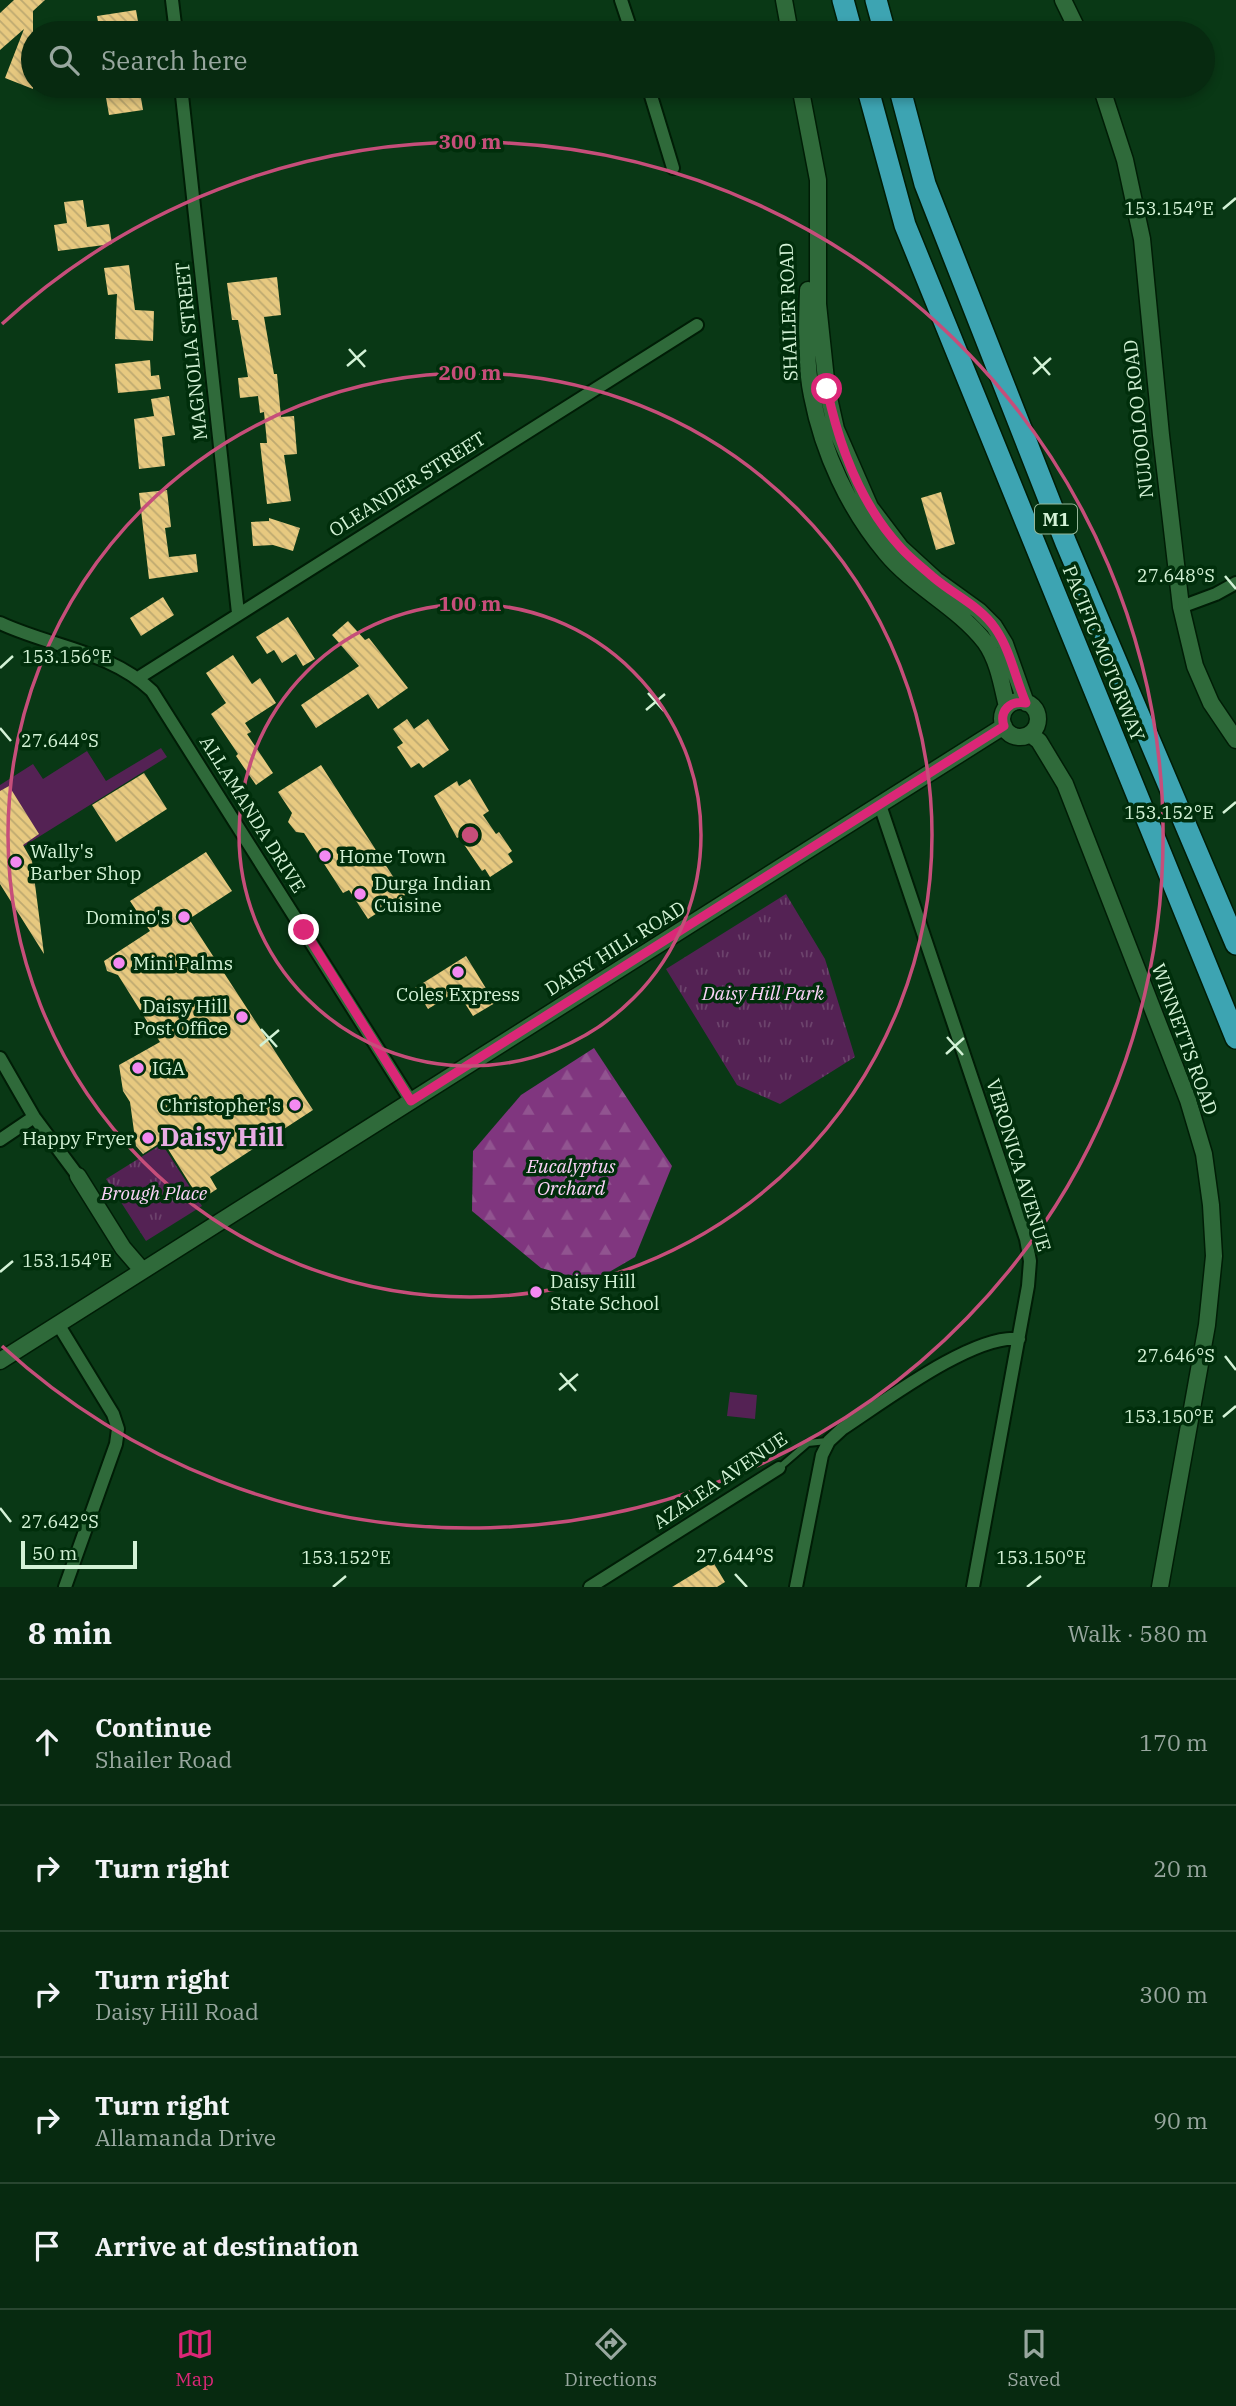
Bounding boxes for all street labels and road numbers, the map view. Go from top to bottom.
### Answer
street label: SHAILER ROAD [774,242,802,382]
street label: MAGNOLIA STREET [170,261,212,441]
street label: NUJOOLOO ROAD [1118,339,1158,499]
street label: OLEANDER STREET [324,426,490,542]
road number: M1 [1035,504,1077,534]
street label: PACIFIC MOTORWAY [1058,562,1150,744]
street label: ALLAMANDA DRIVE [195,731,311,897]
street label: DAISY HILL ROAD [541,895,689,1001]
street label: WINNETTS ROAD [1146,960,1224,1118]
street label: VERONICA AVENUE [981,1076,1057,1254]
street label: AZALEA AVENUE [648,1426,792,1534]

